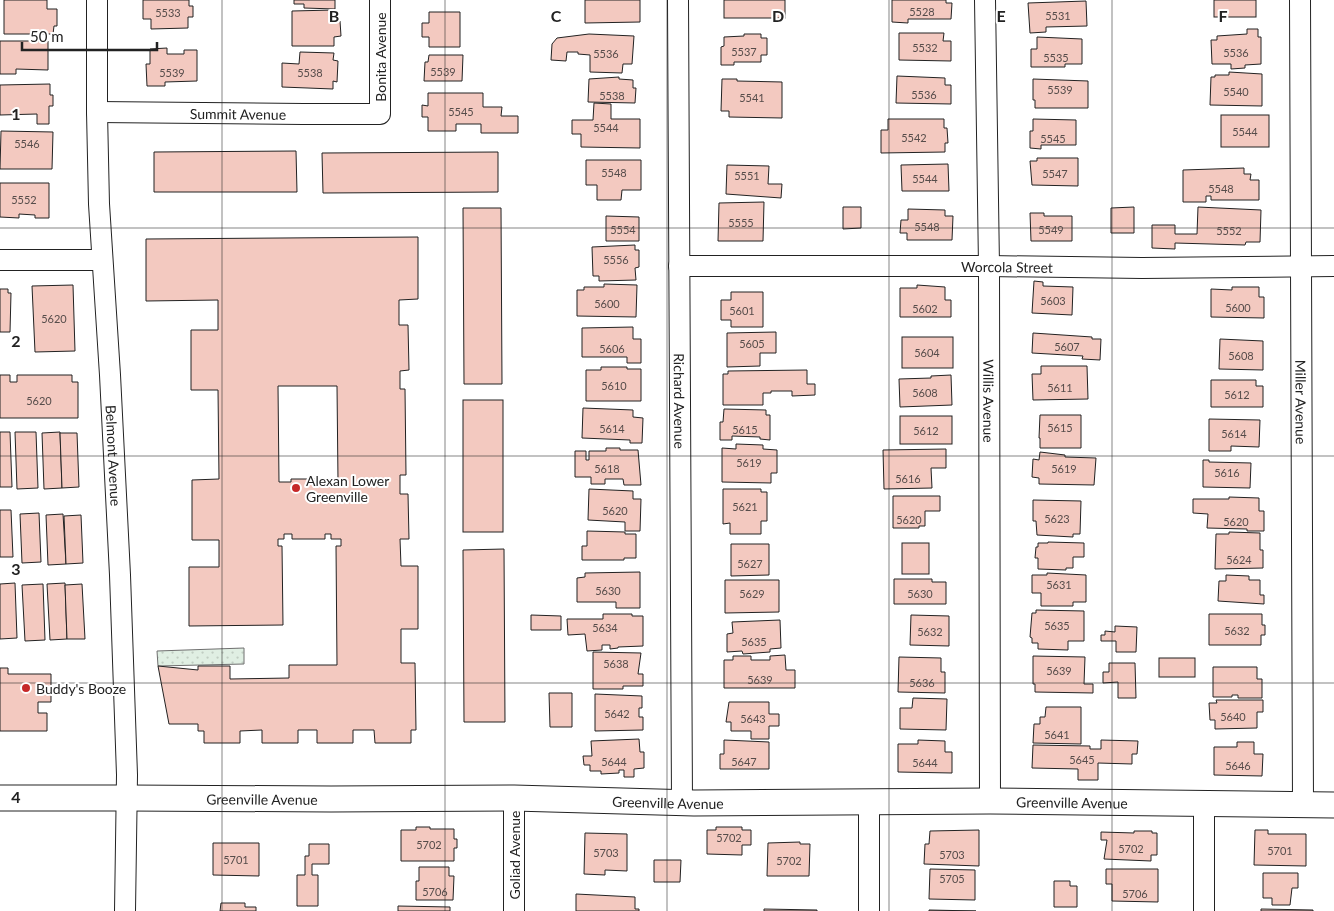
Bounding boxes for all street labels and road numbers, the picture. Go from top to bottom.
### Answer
street label: Bonita Avenue [372,12,389,102]
street label: Summit Avenue [190,104,286,122]
street label: Worcola Street [961,257,1053,275]
street label: Richard Avenue [671,353,689,449]
street label: Willis Avenue [981,359,998,443]
street label: Miller Avenue [1293,360,1310,444]
street label: Belmont Avenue [103,404,125,507]
street label: Greenville Avenue [206,790,318,807]
street label: Greenville Avenue [612,792,724,812]
street label: Greenville Avenue [1016,793,1128,811]
street label: Goliad Avenue [506,810,523,900]

